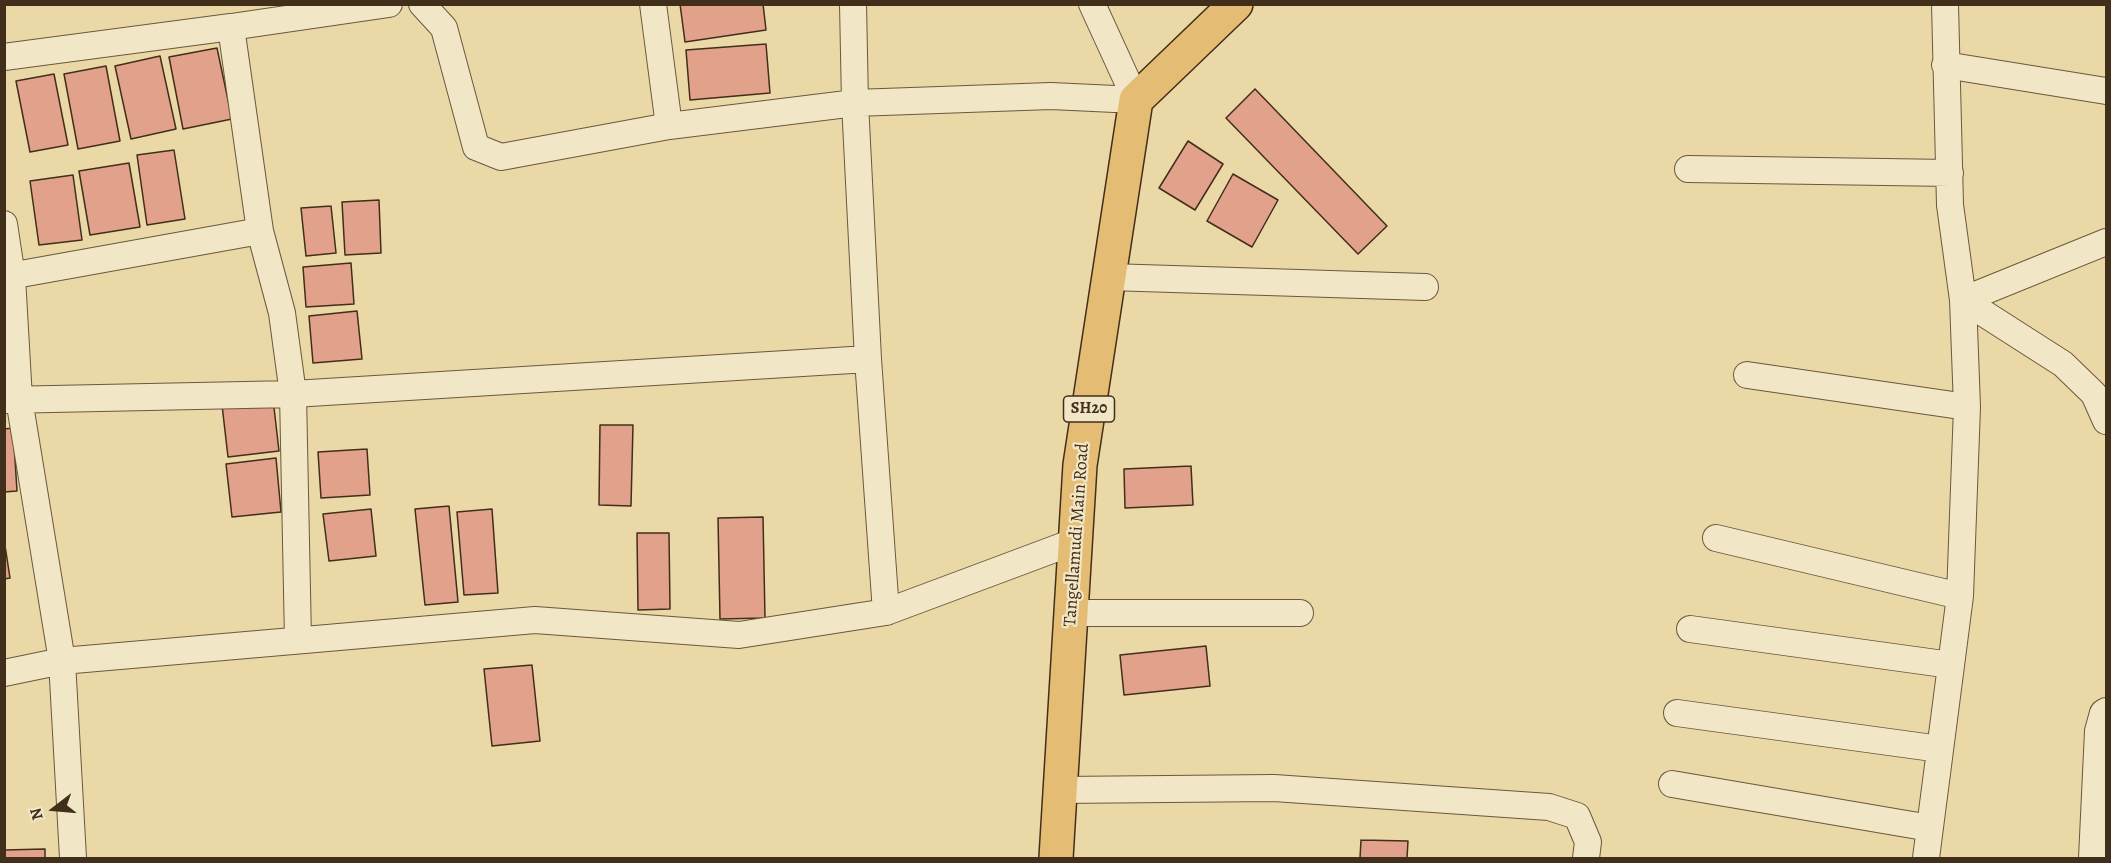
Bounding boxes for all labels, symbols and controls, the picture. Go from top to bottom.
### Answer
road number: SH20 [1064,396,1114,422]
street label: Tangellamudi Main Road [1060,443,1094,627]
north arrow [24,779,84,839]
text: N [25,805,49,823]

